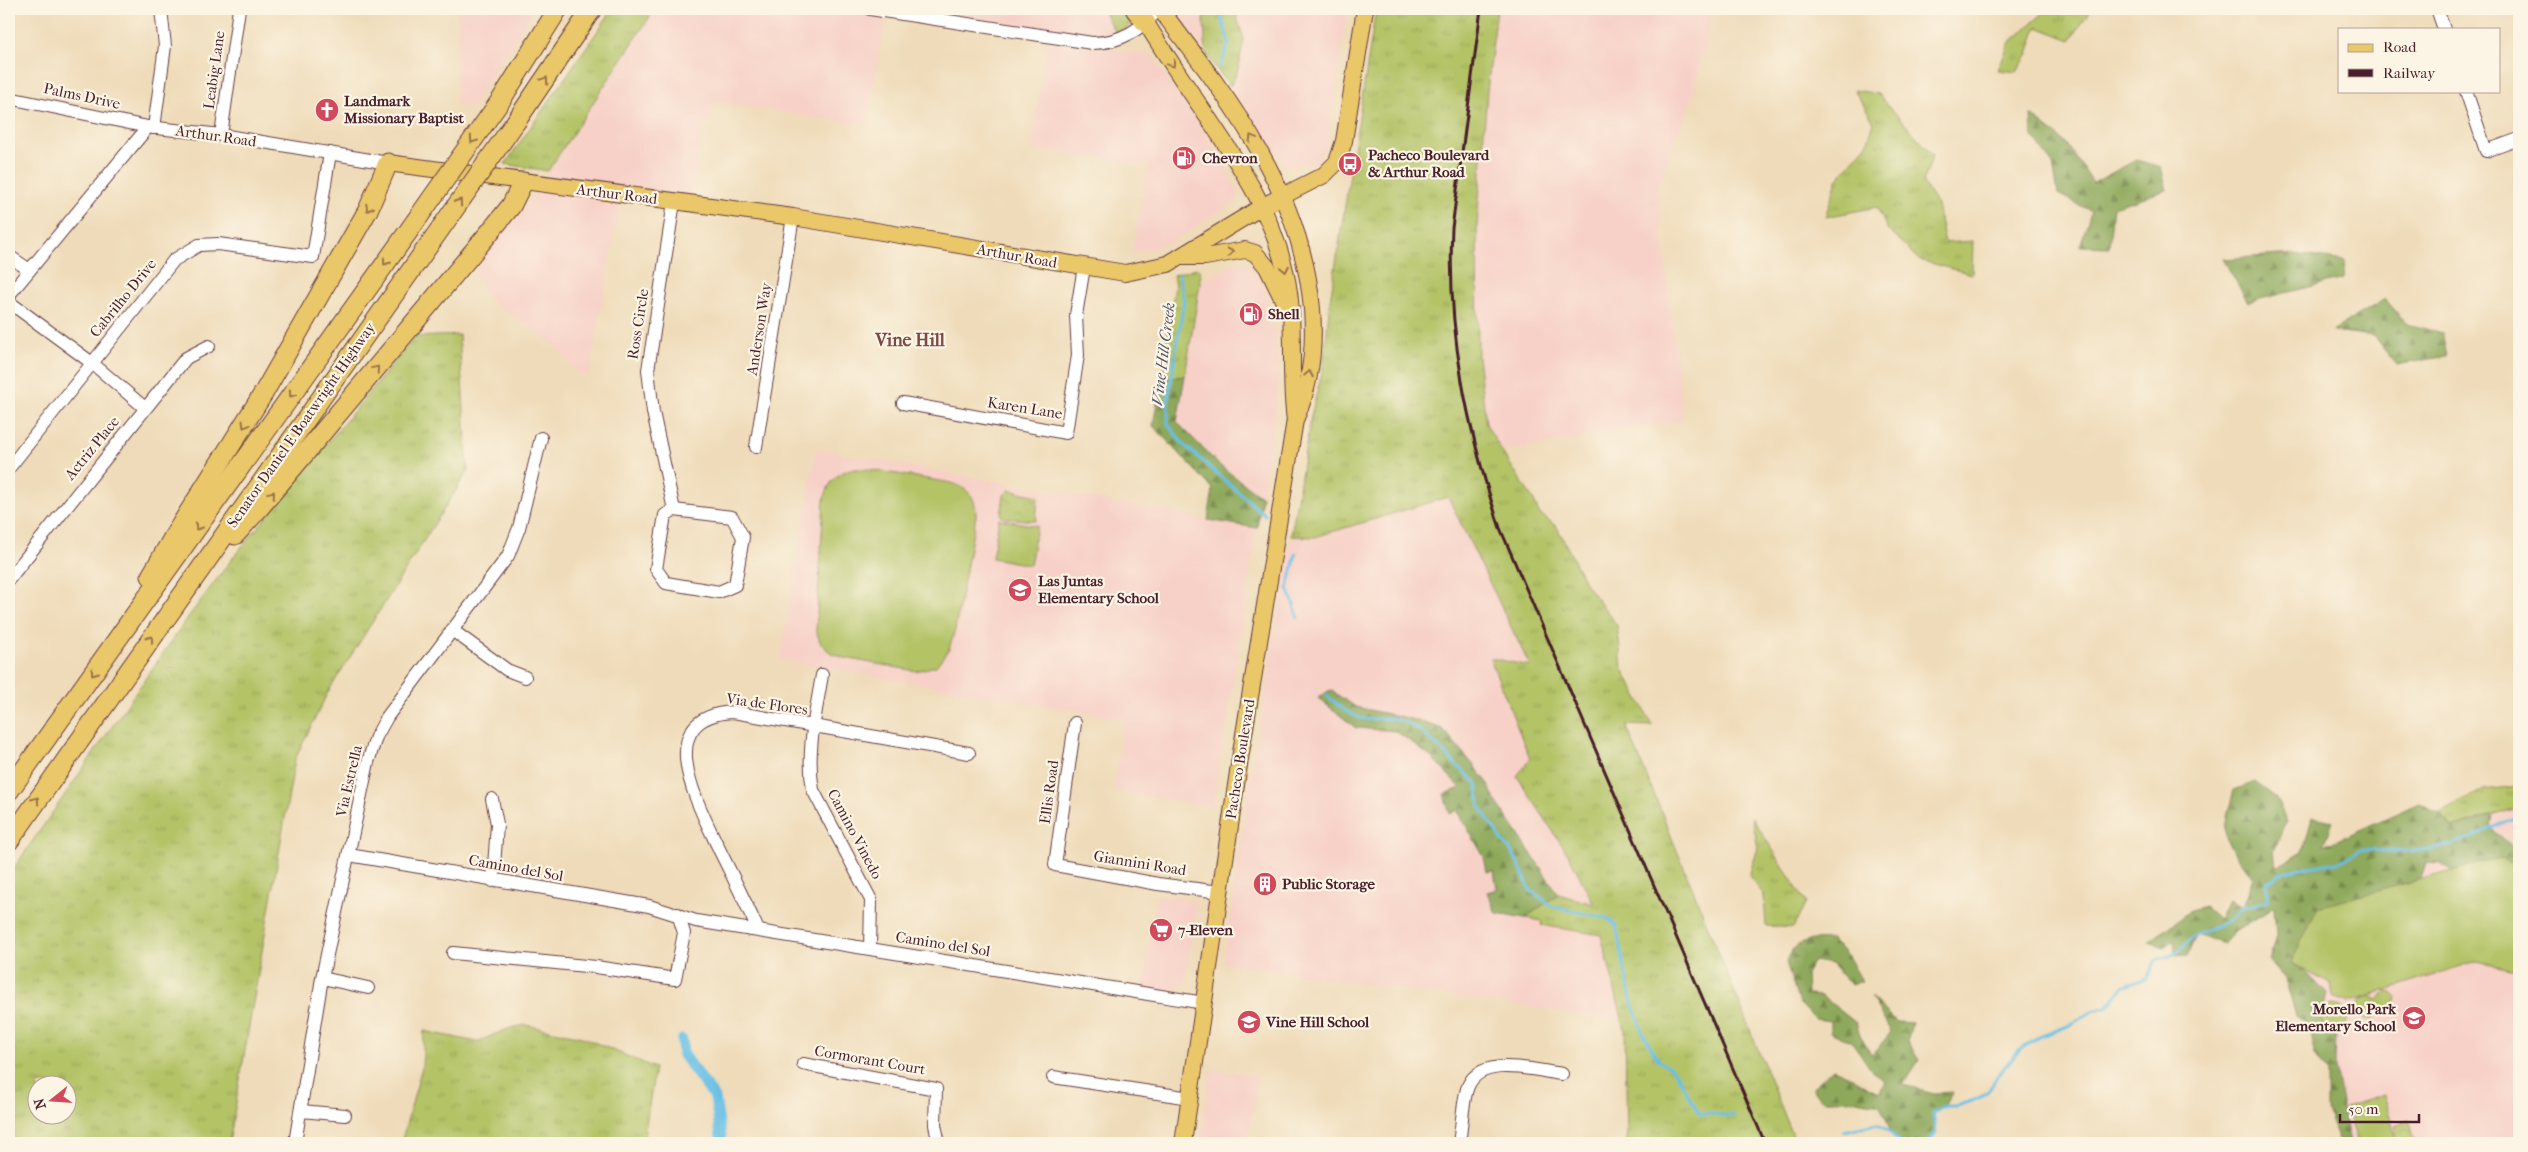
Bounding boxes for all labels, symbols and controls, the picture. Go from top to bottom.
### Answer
legend [2338,28,2500,92]
street label: Leabig Lane [200,29,228,110]
text: Road [2383,38,2417,56]
one-way arrow [1166,59,1176,68]
text: Railway [2383,64,2436,82]
one-way arrow [539,76,548,86]
street label: Palms Drive [42,79,123,113]
place label: Landmark Missionary Baptist [343,92,464,127]
church icon: Landmark Missionary Baptist [314,97,340,123]
street label: Arthur Road [174,121,258,151]
one-way arrow [470,134,479,144]
one-way arrow [1249,134,1259,143]
fuel station icon: Chevron [1171,145,1197,171]
place label: Pacheco Boulevard & Arthur Road [1368,146,1490,181]
place label: Chevron [1202,149,1258,167]
bus stop icon: Pacheco Boulevard & Arthur Road [1337,151,1363,177]
street label: Arthur Road [575,180,659,208]
one-way arrow [453,198,462,208]
one-way arrow [365,203,375,212]
street label: Arthur Road [974,240,1059,272]
one-way arrow [1226,247,1235,257]
street label: Cabrilho Drive [86,255,160,341]
one-way arrow [383,256,392,266]
one-way arrow [1279,264,1289,273]
street label: Anderson Way [743,280,775,378]
street label: Ross Circle [624,287,653,361]
water label: Vine Hill Creek [1147,301,1179,407]
fuel station icon: Shell [1238,301,1264,327]
place label: Shell [1268,305,1301,323]
street label: Senator Daniel E Boatwright Highway [223,318,380,531]
district label: Vine Hill [874,330,946,351]
one-way arrow [370,366,379,375]
one-way arrow [1304,370,1314,379]
one-way arrow [289,388,298,398]
street label: Karen Lane [986,393,1064,423]
street label: Actriz Place [60,412,123,484]
one-way arrow [241,419,251,428]
one-way arrow [266,491,274,500]
one-way arrow [195,521,204,531]
place label: Las Juntas Elementary School [1038,572,1160,607]
school or university icon: Las Juntas Elementary School [1007,577,1033,603]
one-way arrow [144,635,153,644]
one-way arrow [91,668,100,677]
street label: Via de Flores [724,689,809,719]
street label: Pacheco Boulevard [1222,697,1259,820]
street label: Via Estrella [332,742,366,820]
street label: Ellis Road [1036,758,1062,825]
street label: Camino Vinedo [824,786,886,882]
one-way arrow [30,797,39,806]
street label: Giannini Road [1092,847,1188,879]
street label: Camino del Sol [467,851,565,885]
building icon: Public Storage [1252,871,1278,897]
place label: Public Storage [1282,875,1375,893]
supermarket icon: 7-Eleven [1148,917,1174,943]
place label: 7-Eleven [1177,921,1233,939]
street label: Camino del Sol [894,928,992,960]
place label: Morello Park Elementary School [2275,1000,2397,1035]
school or university icon: Morello Park Elementary School [2401,1005,2427,1031]
school or university icon: Vine Hill School [1236,1009,1262,1035]
place label: Vine Hill School [1265,1013,1370,1031]
street label: Cormorant Court [813,1041,927,1079]
north arrow [28,1074,78,1124]
scale bar [2340,1092,2419,1124]
text: N [30,1096,50,1111]
text: 50 m [2348,1100,2379,1118]

